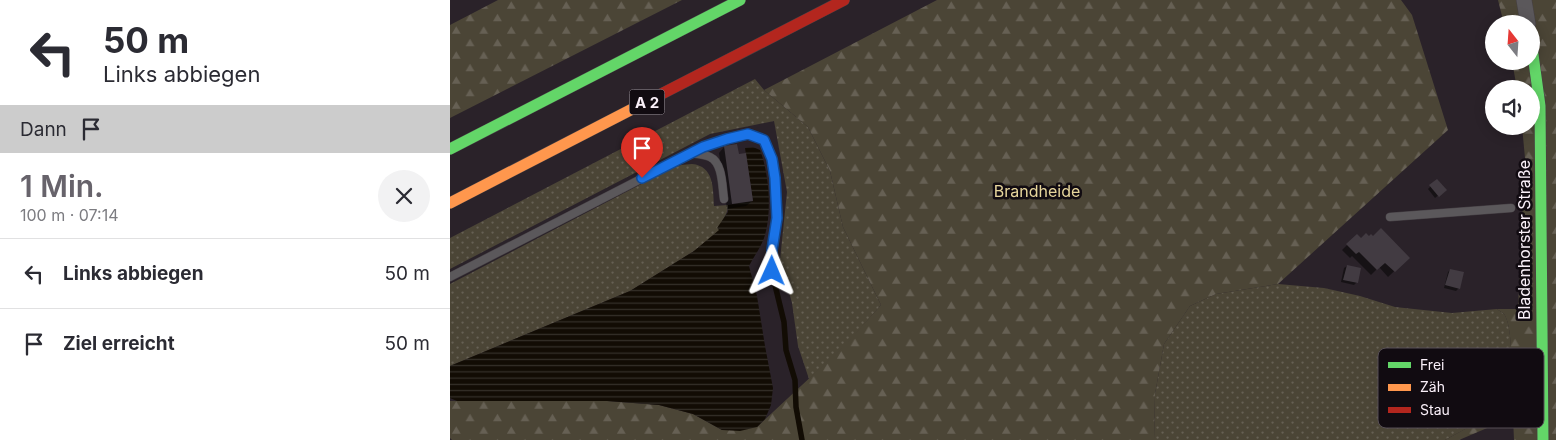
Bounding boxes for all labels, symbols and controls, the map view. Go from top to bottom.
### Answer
north arrow [1485,15,1540,70]
map controls [1485,15,1540,135]
text: 50 m [103,19,189,61]
icon: left [20,20,85,85]
text: Links abbiegen [103,61,260,87]
button: sound [1485,80,1540,135]
road number: A 2 [630,90,664,114]
icon: arrive [77,115,105,143]
text: Dann [20,118,67,141]
pin [621,127,663,178]
icon: arrive [628,134,656,162]
street label: Bladenhorster Straße [1514,160,1534,320]
text: 1 Min. [20,168,104,204]
button: close [378,170,430,222]
park label: Brandheide [994,181,1080,201]
text: 100 m · 07:14 [20,205,119,225]
position arrow [745,244,797,296]
icon: left [20,260,48,288]
text: Links abbiegen [63,262,204,285]
text: 50 m [384,262,430,285]
icon: arrive [20,330,48,358]
text: Ziel erreicht [63,332,175,355]
text: 50 m [384,332,430,355]
legend [1378,348,1544,428]
text: Frei [1420,356,1444,373]
text: Zäh [1420,378,1445,395]
text: Stau [1420,401,1450,418]

